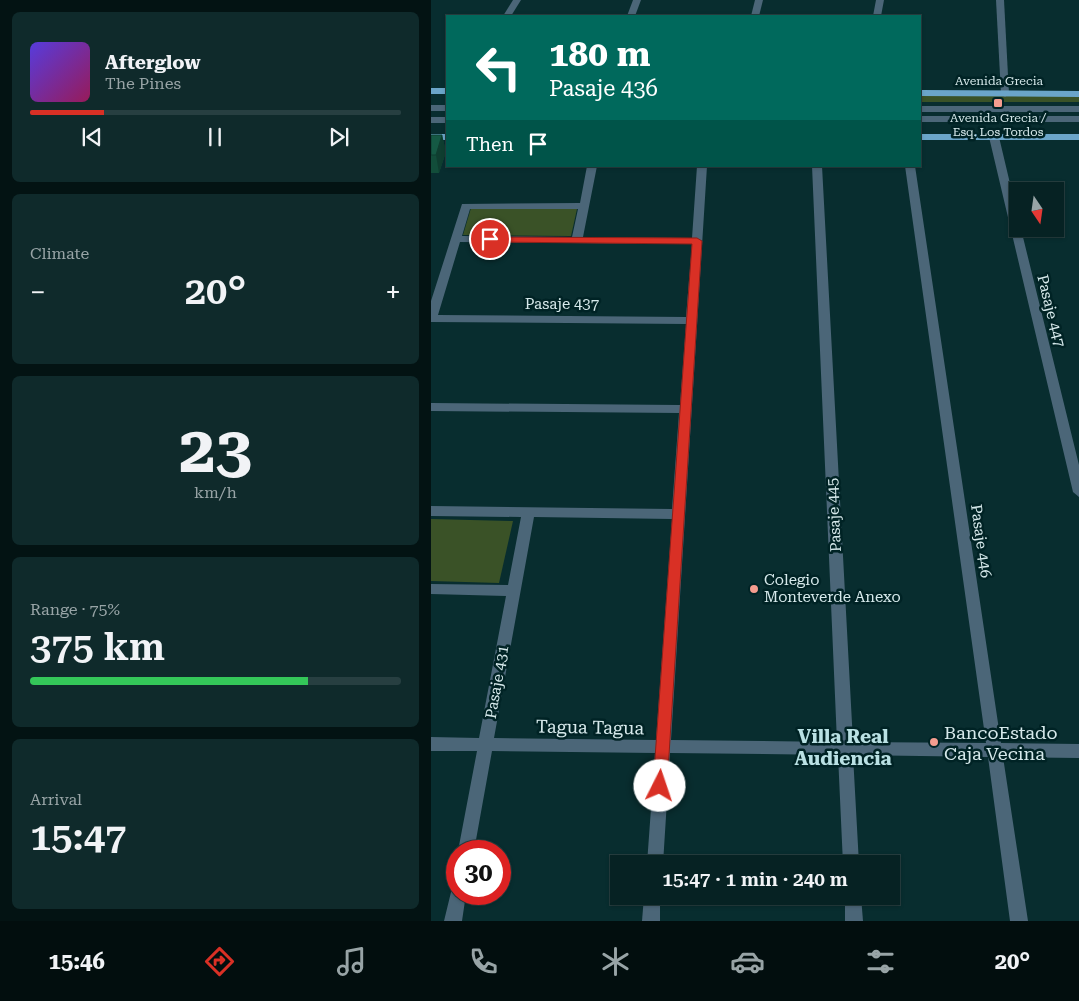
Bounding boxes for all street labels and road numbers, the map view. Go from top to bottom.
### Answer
street label: Avenida Grecia [955,74,1044,88]
street label: Pasaje 447 [1033,273,1069,349]
street label: Pasaje 437 [525,295,599,313]
street label: Pasaje 445 [823,477,845,553]
street label: Pasaje 446 [967,503,995,579]
street label: Pasaje 431 [482,644,512,720]
street label: Tagua Tagua [536,716,645,738]

